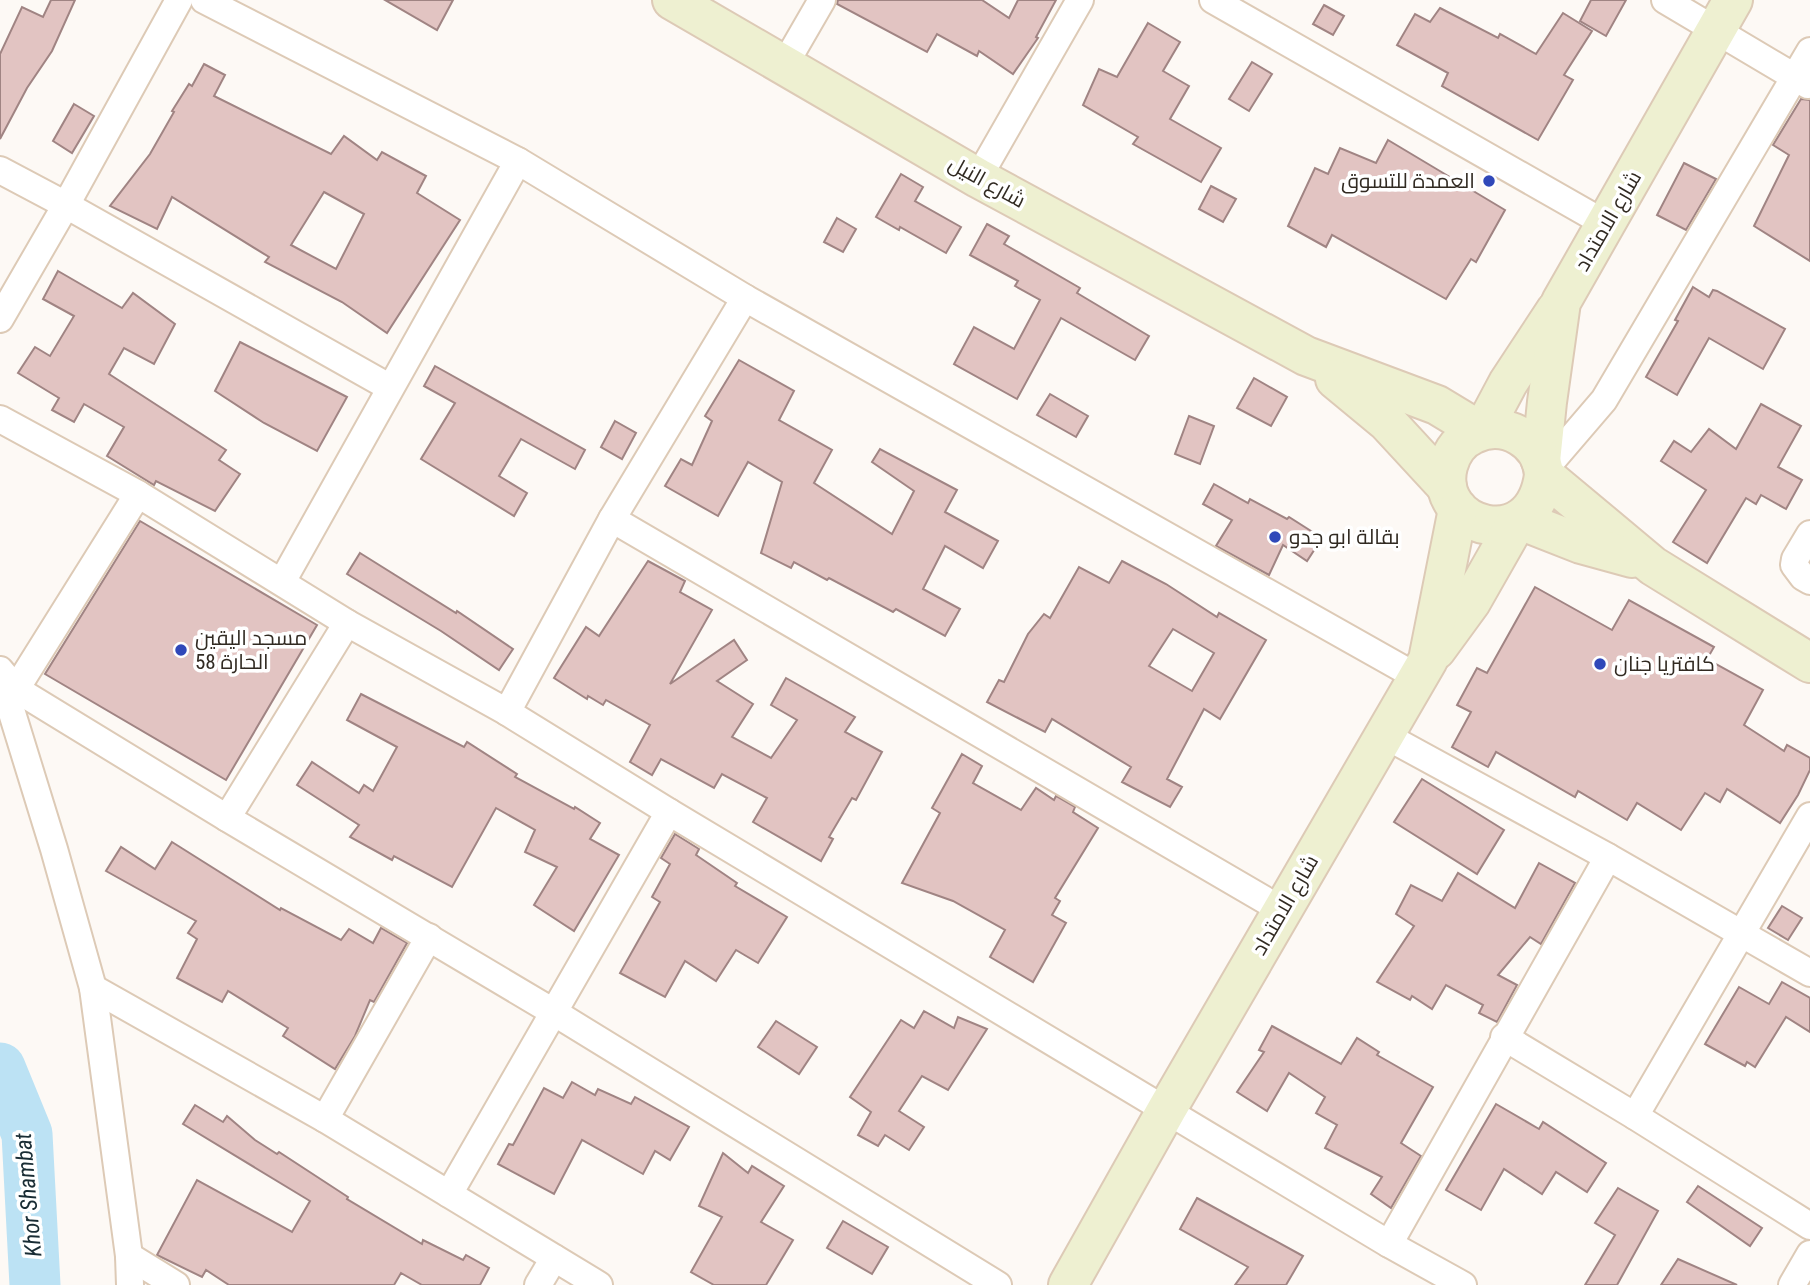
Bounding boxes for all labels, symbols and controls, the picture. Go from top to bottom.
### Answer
street label: شارع النيل [943,151,1030,215]
street label: شارع الامتداد [1570,167,1648,276]
place label: العمدة للتسوق [1341,169,1475,194]
marker: العمدة للتسوق [1481,173,1497,189]
place label: بقالة ابو جدو [1289,525,1400,549]
marker: بقالة ابو جدو [1267,529,1283,545]
place label: مسجد اليقين الحارة 58 [195,626,307,674]
marker: مسجد اليقين الحارة 58 [173,642,189,658]
place label: كافتريا جنان [1614,652,1715,677]
marker: كافتريا جنان [1592,656,1608,672]
street label: شارع الامتداد [1247,851,1325,960]
water label: Khor Shambat [10,1131,47,1258]

